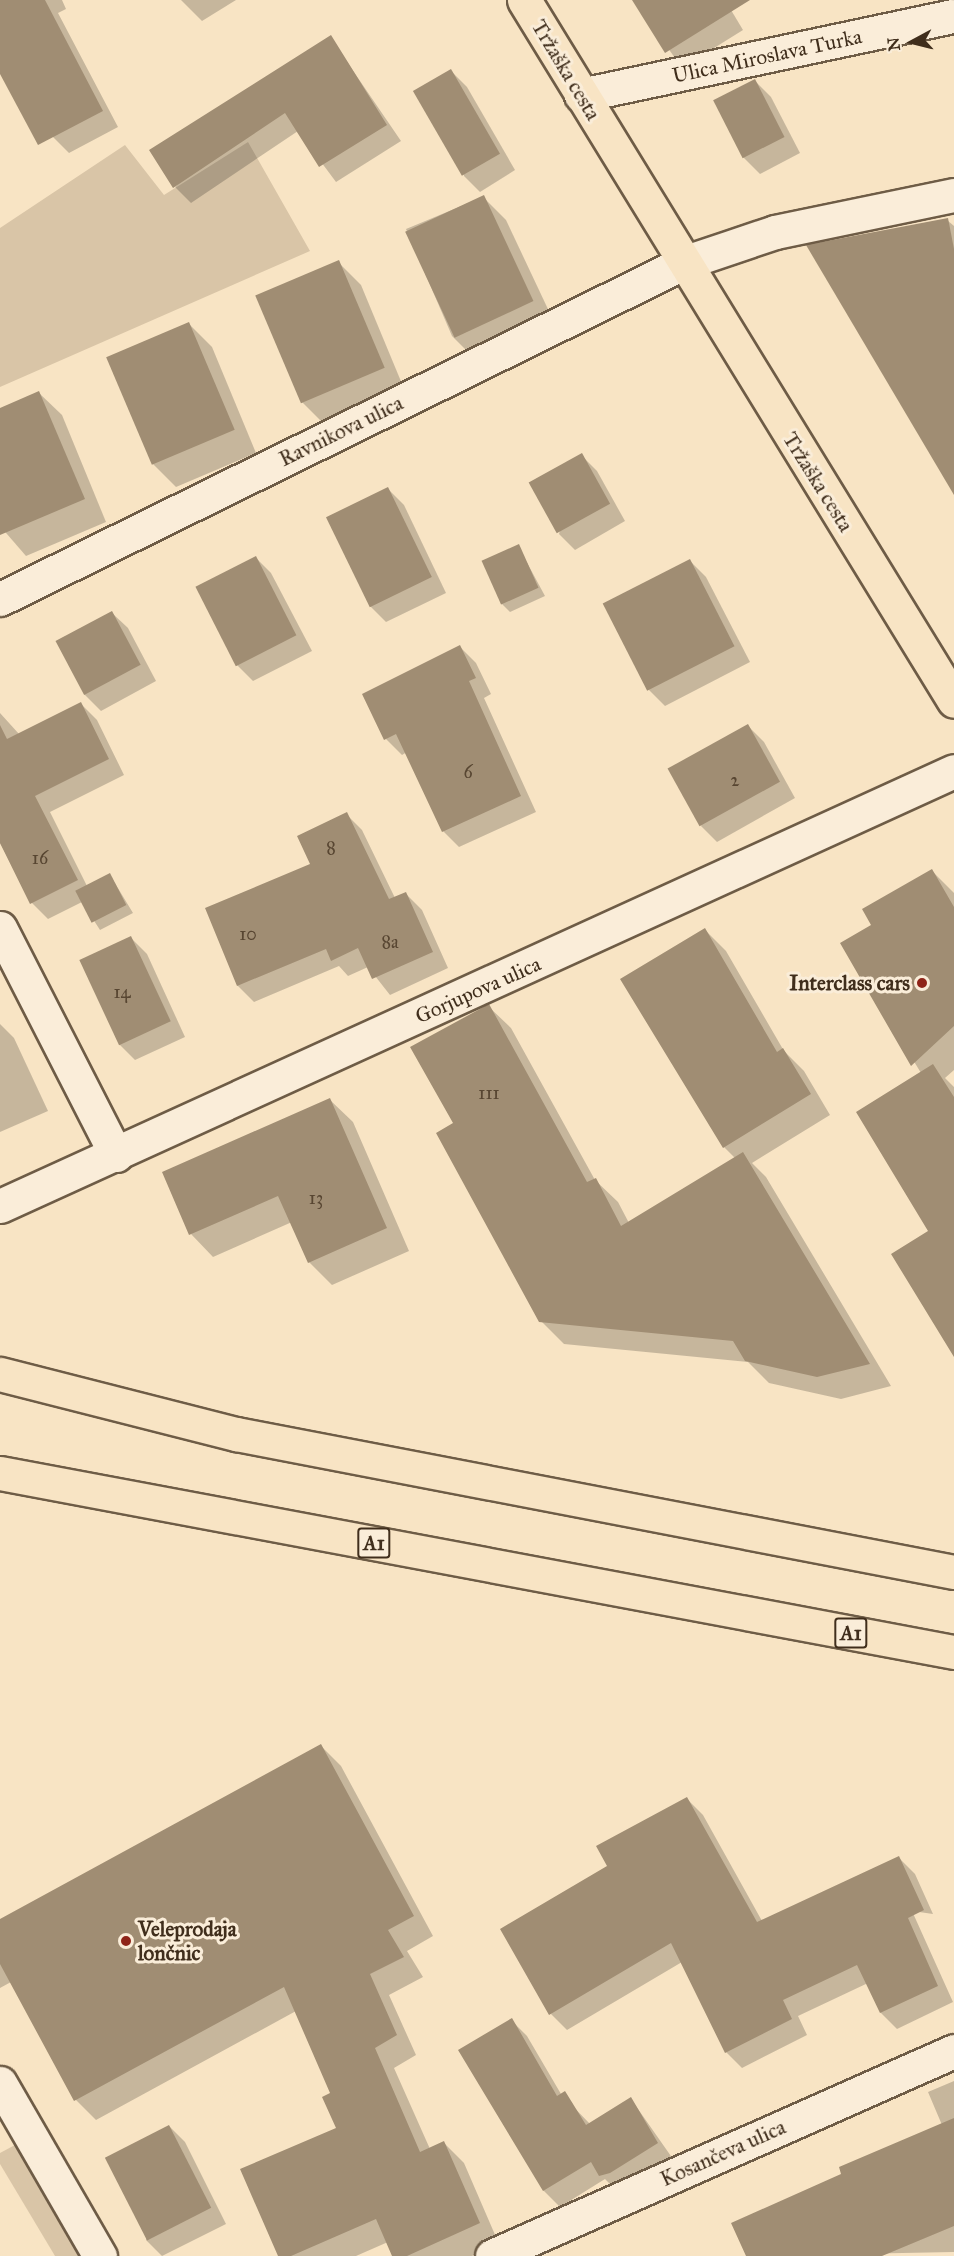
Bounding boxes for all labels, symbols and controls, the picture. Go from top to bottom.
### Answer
north arrow [882,12,942,72]
street label: Tržaška cesta [526,15,606,125]
street label: Ulica Miroslava Turka [670,24,864,88]
text: N [883,36,904,52]
street label: Ravnikova ulica [275,390,407,472]
street label: Tržaška cesta [777,428,859,536]
house number: 6 [463,761,473,783]
house number: 2 [731,769,739,791]
house number: 8 [326,837,336,859]
house number: 16 [32,847,48,869]
house number: 10 [239,923,257,945]
house number: 8a [381,931,399,953]
street label: Gorjupova ulica [411,951,545,1029]
place label: Interclass cars [789,970,910,996]
marker: Interclass cars [915,976,929,990]
house number: 14 [113,981,131,1003]
house number: 111 [478,1082,500,1104]
house number: 13 [309,1187,323,1209]
road number: A1 [356,1526,392,1560]
road number: A1 [833,1616,869,1650]
place label: Veleprodaja lončnic [138,1916,237,1966]
marker: Veleprodaja lončnic [119,1934,133,1948]
street label: Kosančeva ulica [656,2114,790,2192]

